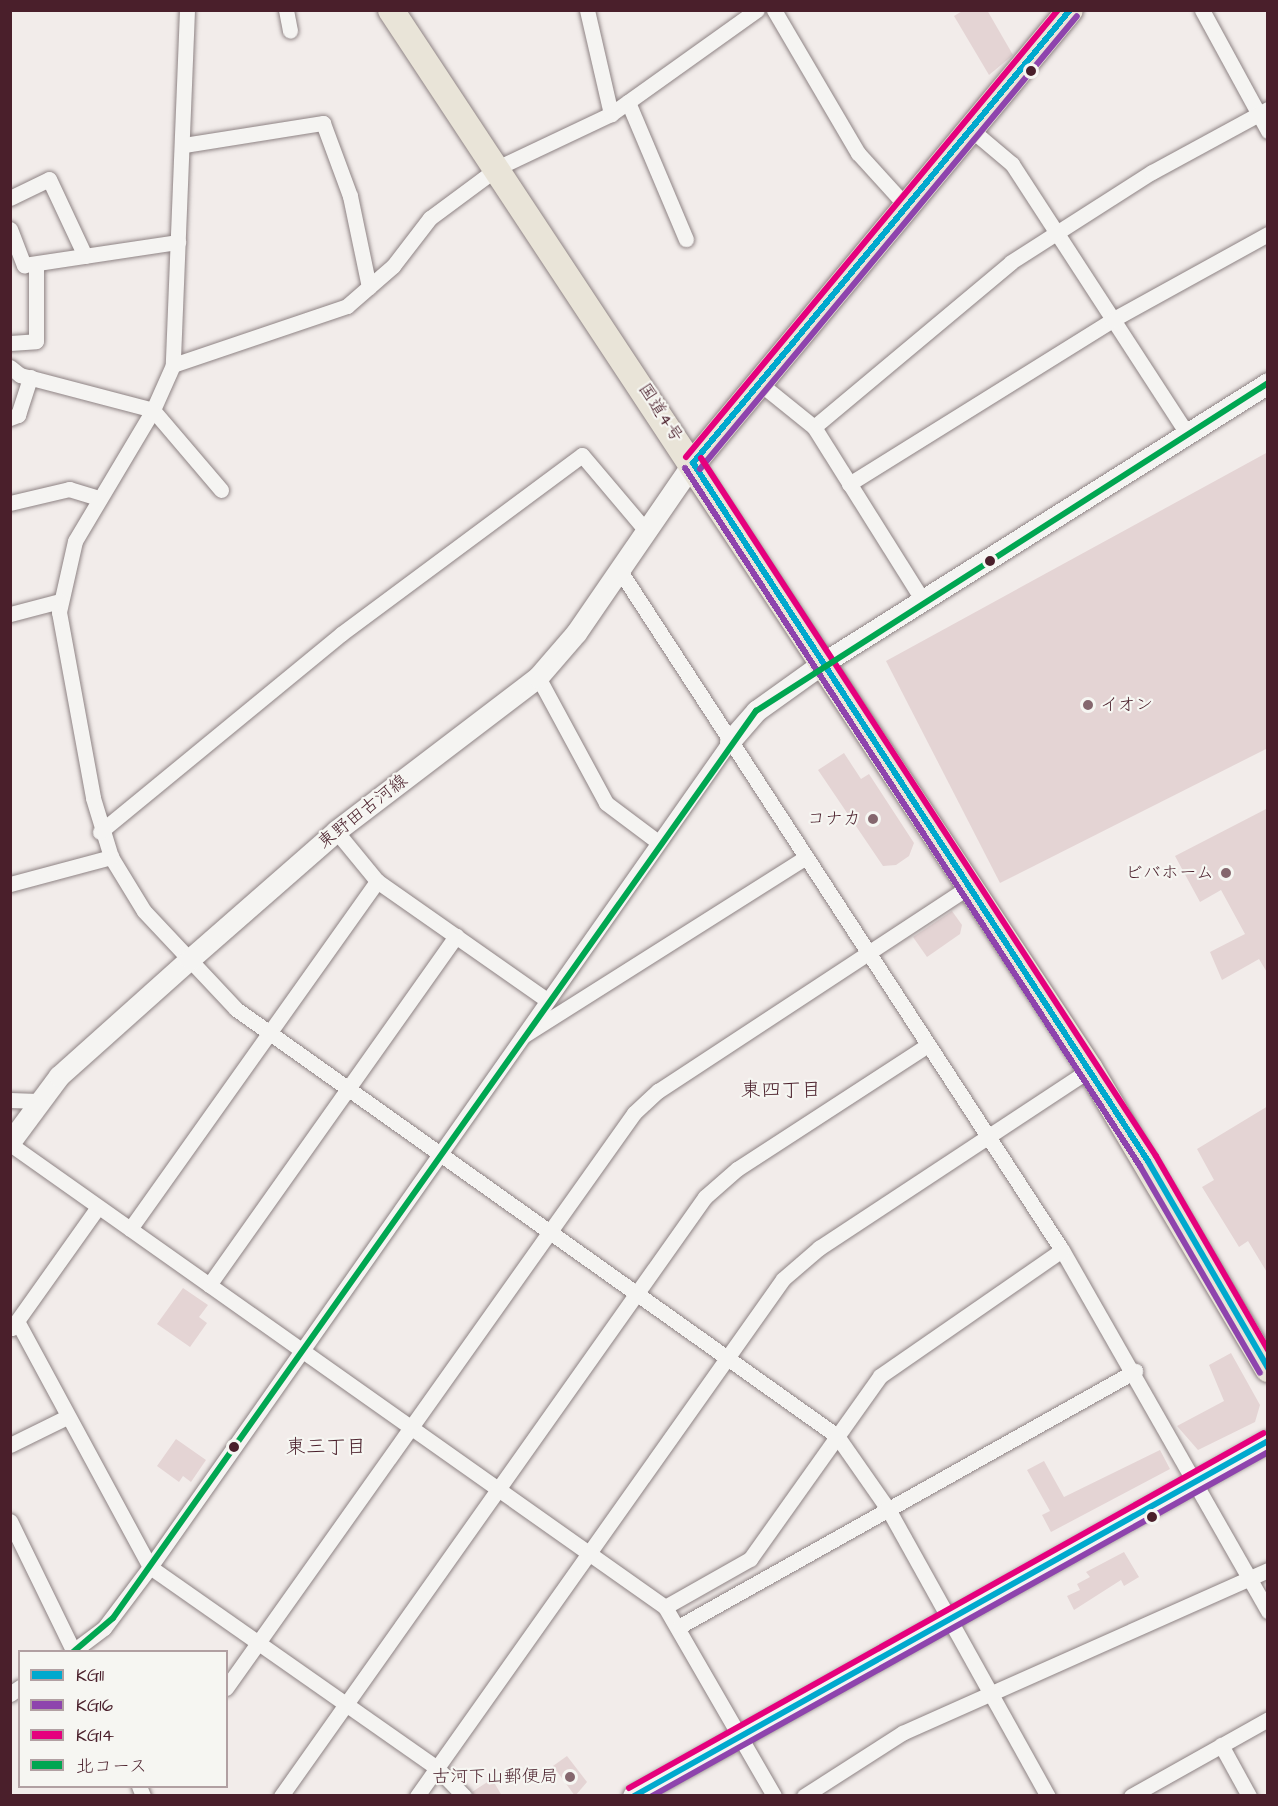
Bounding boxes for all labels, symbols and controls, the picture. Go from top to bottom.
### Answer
unlabelled marker [1025,65,1037,77]
street label: 国道4号 [633,379,687,447]
unlabelled marker [984,555,996,567]
place label: イオン [1100,694,1154,716]
marker: イオン [1081,698,1095,712]
street label: 東野田古河線 [314,770,412,854]
place label: コナカ [807,808,861,830]
marker: コナカ [866,812,880,826]
place label: ビバホーム [1124,862,1214,884]
marker: ビバホーム [1219,866,1233,880]
district label: 東四丁目 [741,1078,821,1102]
district label: 東三丁目 [286,1435,366,1459]
unlabelled marker [228,1441,240,1453]
unlabelled marker [1146,1511,1158,1523]
legend [18,1650,228,1788]
text: KG11 [76,1663,104,1688]
text: KG16 [76,1693,113,1718]
text: KG14 [76,1723,114,1748]
text: 北コース [76,1754,147,1779]
place label: 古河下山郵便局 [432,1766,558,1788]
marker: 古河下山郵便局 [563,1770,577,1784]

